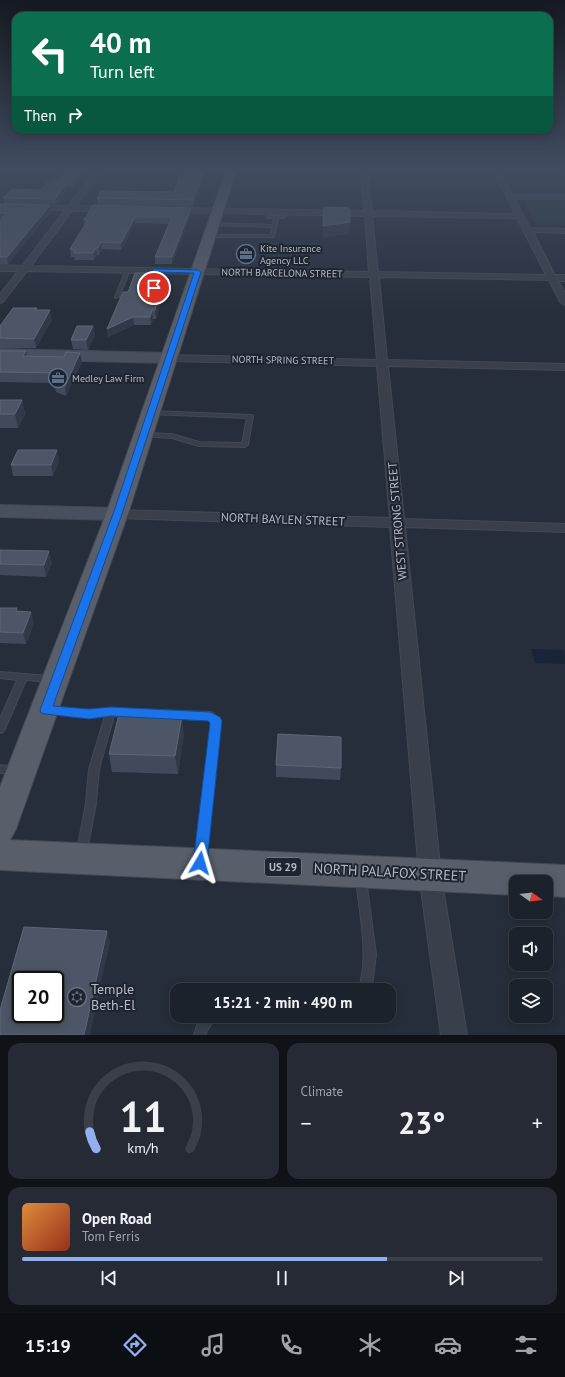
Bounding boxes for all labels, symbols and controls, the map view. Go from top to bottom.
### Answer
text: 40 m [90,24,151,61]
icon: left [24,28,76,80]
text: Turn left [90,60,155,83]
icon: right [64,104,86,126]
text: Then [24,106,56,125]
place label: Kite Insurance Agency LLC [260,242,321,267]
office icon: Kite Insurance Agency LLC [235,243,257,265]
street label: NORTH BARCELONA STREET [221,265,343,281]
pin [137,271,171,305]
icon: arrive [143,277,165,299]
street label: NORTH SPRING STREET [232,353,335,367]
office icon: Medley Law Firm [47,367,69,389]
place label: Medley Law Firm [72,372,144,385]
street label: WEST STRONG STREET [384,461,410,581]
street label: NORTH BAYLEN STREET [221,509,346,529]
position arrow [179,842,221,884]
road number: US 29 [265,858,301,876]
street label: NORTH PALAFOX STREET [313,859,467,885]
north arrow [509,875,553,919]
map controls [509,875,553,1023]
button: sound [509,927,553,971]
speed limit sign: 20 [12,971,64,1023]
button: layers [509,979,553,1023]
place label: Temple Beth-El [91,980,135,1014]
synagogue icon: Temple Beth-El [66,986,88,1008]
text: 15:21 · 2 min · 490 m [214,993,352,1012]
text: Climate [301,1083,343,1100]
text: 11 [120,1090,167,1143]
text: 23° [398,1103,445,1142]
text: − [301,1109,312,1137]
text: + [532,1109,543,1137]
text: km/h [128,1138,159,1157]
text: Open Road [82,1209,152,1228]
text: Tom Ferris [82,1228,140,1245]
icon: previous [98,1267,120,1289]
icon: pause [271,1267,293,1289]
icon: next [445,1267,467,1289]
icon: directions [121,1331,149,1359]
icon: music [199,1331,227,1359]
icon: phone [277,1331,305,1359]
icon: climate [356,1331,384,1359]
icon: car [434,1331,462,1359]
icon: filters [512,1331,540,1359]
text: 15:19 [25,1334,71,1357]

